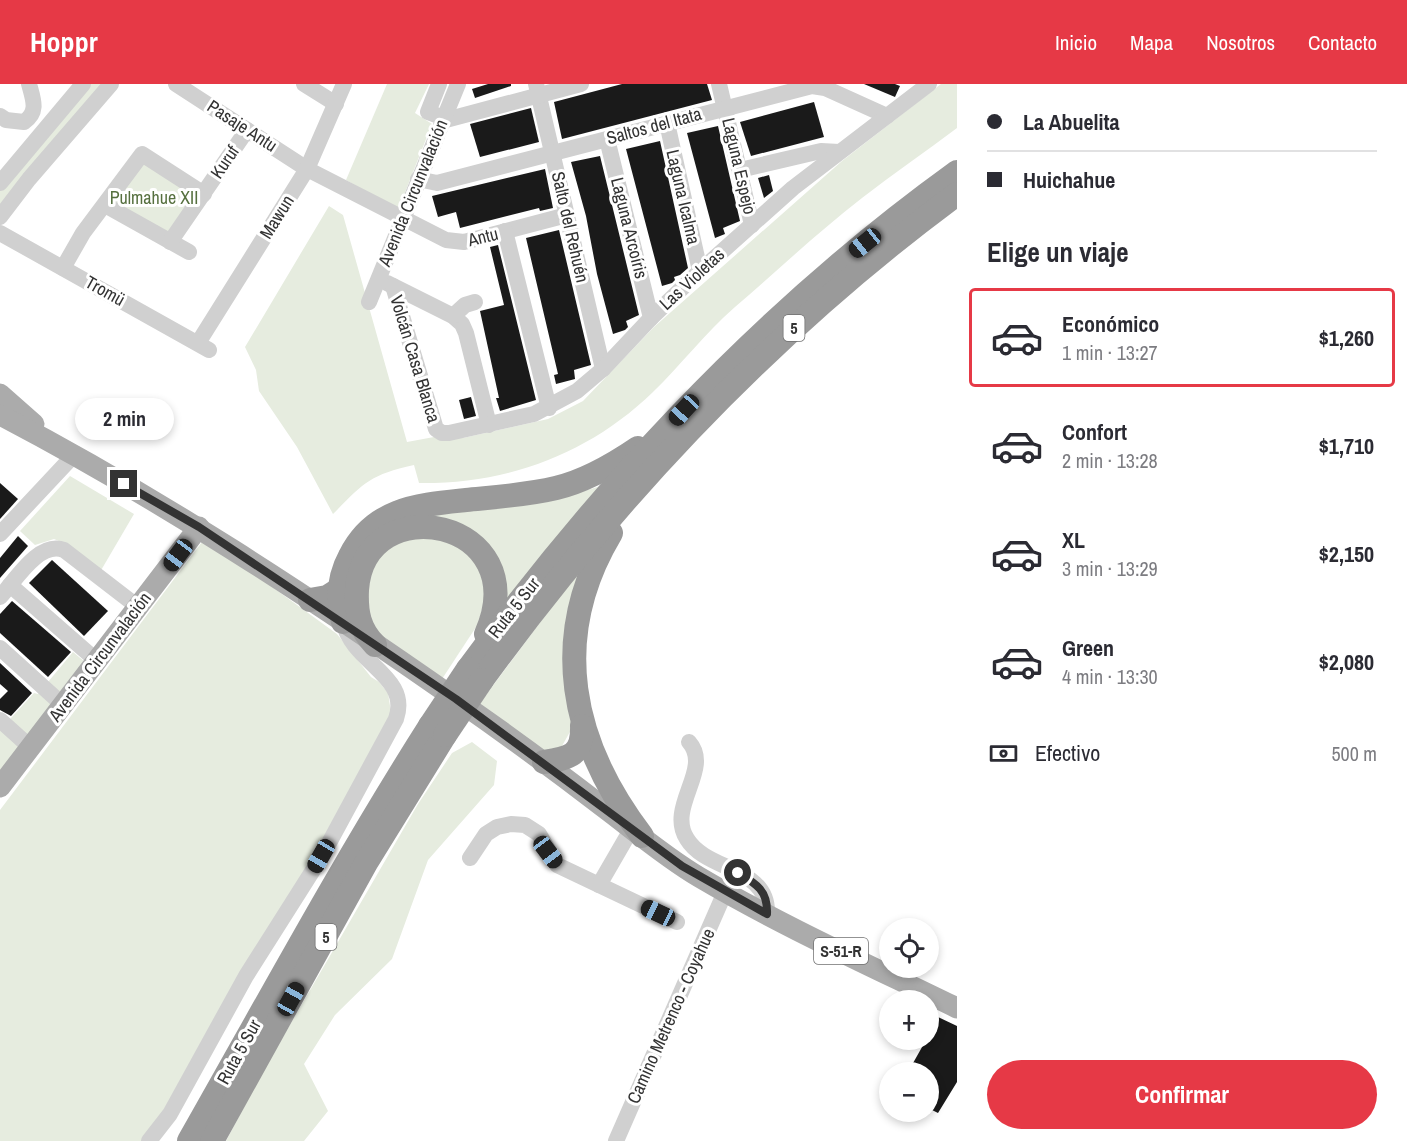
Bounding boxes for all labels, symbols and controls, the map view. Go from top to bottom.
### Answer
text: Hoppr [30,23,98,61]
text: Inicio [1055,28,1097,57]
text: Mapa [1130,28,1173,57]
text: Nosotros [1206,28,1275,57]
text: Contacto [1308,28,1377,57]
street label: Pasaje Antu [202,94,282,158]
street label: Saltos del Itata [603,101,704,150]
text: La Abuelita [1023,107,1120,137]
street label: Laguna Espejo [716,115,763,217]
street label: Avenida Circunvalación [371,116,453,271]
street label: Kuruf [204,139,245,183]
street label: Laguna Icalma [660,147,707,247]
text: Huichahue [1023,165,1115,195]
street label: Salto del Rehuén [546,169,595,285]
street label: Laguna Arcoíris [605,175,654,281]
park label: Pulmahue XII [110,185,198,210]
street label: Mawun [253,190,300,244]
street label: Antu [464,221,501,253]
car [845,225,885,261]
text: Elige un viaje [987,234,1129,270]
street label: Las Violetas [654,242,730,315]
street label: Tromü [81,269,130,312]
street label: Volcán Casa Blanca [384,292,447,426]
text: Económico [1062,309,1159,339]
icon: car [990,311,1044,365]
road number: 5 [784,315,804,341]
text: $1,260 [1319,323,1374,353]
text: 1 min · 13:27 [1062,339,1158,366]
car [665,391,703,429]
callout: 2 min [74,397,174,439]
text: 2 min [103,405,146,432]
text: Confort [1062,417,1127,447]
icon: car [990,419,1044,473]
text: $1,710 [1319,431,1374,461]
text: 2 min · 13:28 [1062,447,1158,474]
route end [110,470,137,497]
text: XL [1062,525,1085,555]
icon: car [990,527,1044,581]
car [160,535,196,575]
text: $2,150 [1319,539,1374,569]
text: 3 min · 13:29 [1062,555,1158,582]
street label: Ruta 5 Sur [482,572,545,643]
street label: Avenida Circunvalación [42,587,157,728]
text: Green [1062,633,1114,663]
icon: car [990,635,1044,689]
text: $2,080 [1319,647,1374,677]
text: 4 min · 13:30 [1062,663,1158,690]
icon: cash [987,737,1020,770]
text: Efectivo [1035,738,1100,768]
text: 500 m [1331,740,1377,767]
car [530,832,566,872]
car [304,836,338,876]
route start [724,859,751,886]
car [638,897,678,929]
map controls [879,918,939,1122]
button: locate [879,918,939,978]
road number: 5 [316,924,336,950]
street label: Camino Metrenco - Coyahue [621,924,721,1107]
road number: S-51-R [814,938,868,964]
car [274,979,308,1019]
button: + [879,990,939,1050]
street label: Ruta 5 Sur [211,1015,267,1089]
button: Confirmar [987,1060,1377,1129]
button: − [879,1062,939,1122]

